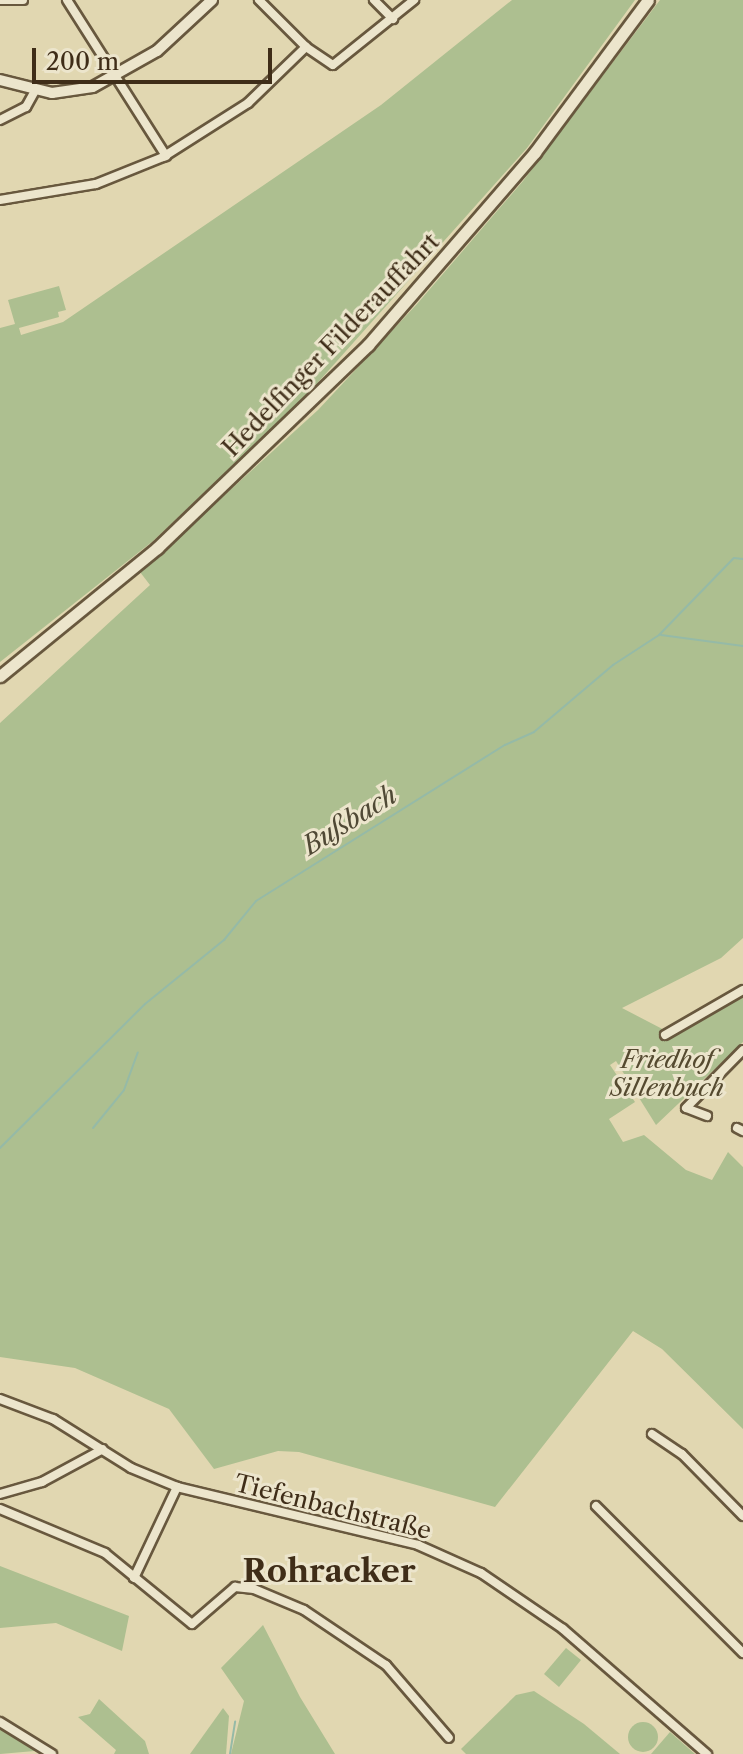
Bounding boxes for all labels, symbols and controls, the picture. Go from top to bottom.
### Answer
scale bar [36,32,276,82]
text: 200 m [46,47,119,76]
street label: Hedelfinger Filderauffahrt [217,227,445,463]
water label: Bußbach [297,780,403,862]
park label: Friedhof Sillenbuch [610,1046,724,1102]
street label: Tiefenbachstraße [232,1469,434,1545]
district label: Rohracker [242,1552,416,1590]

